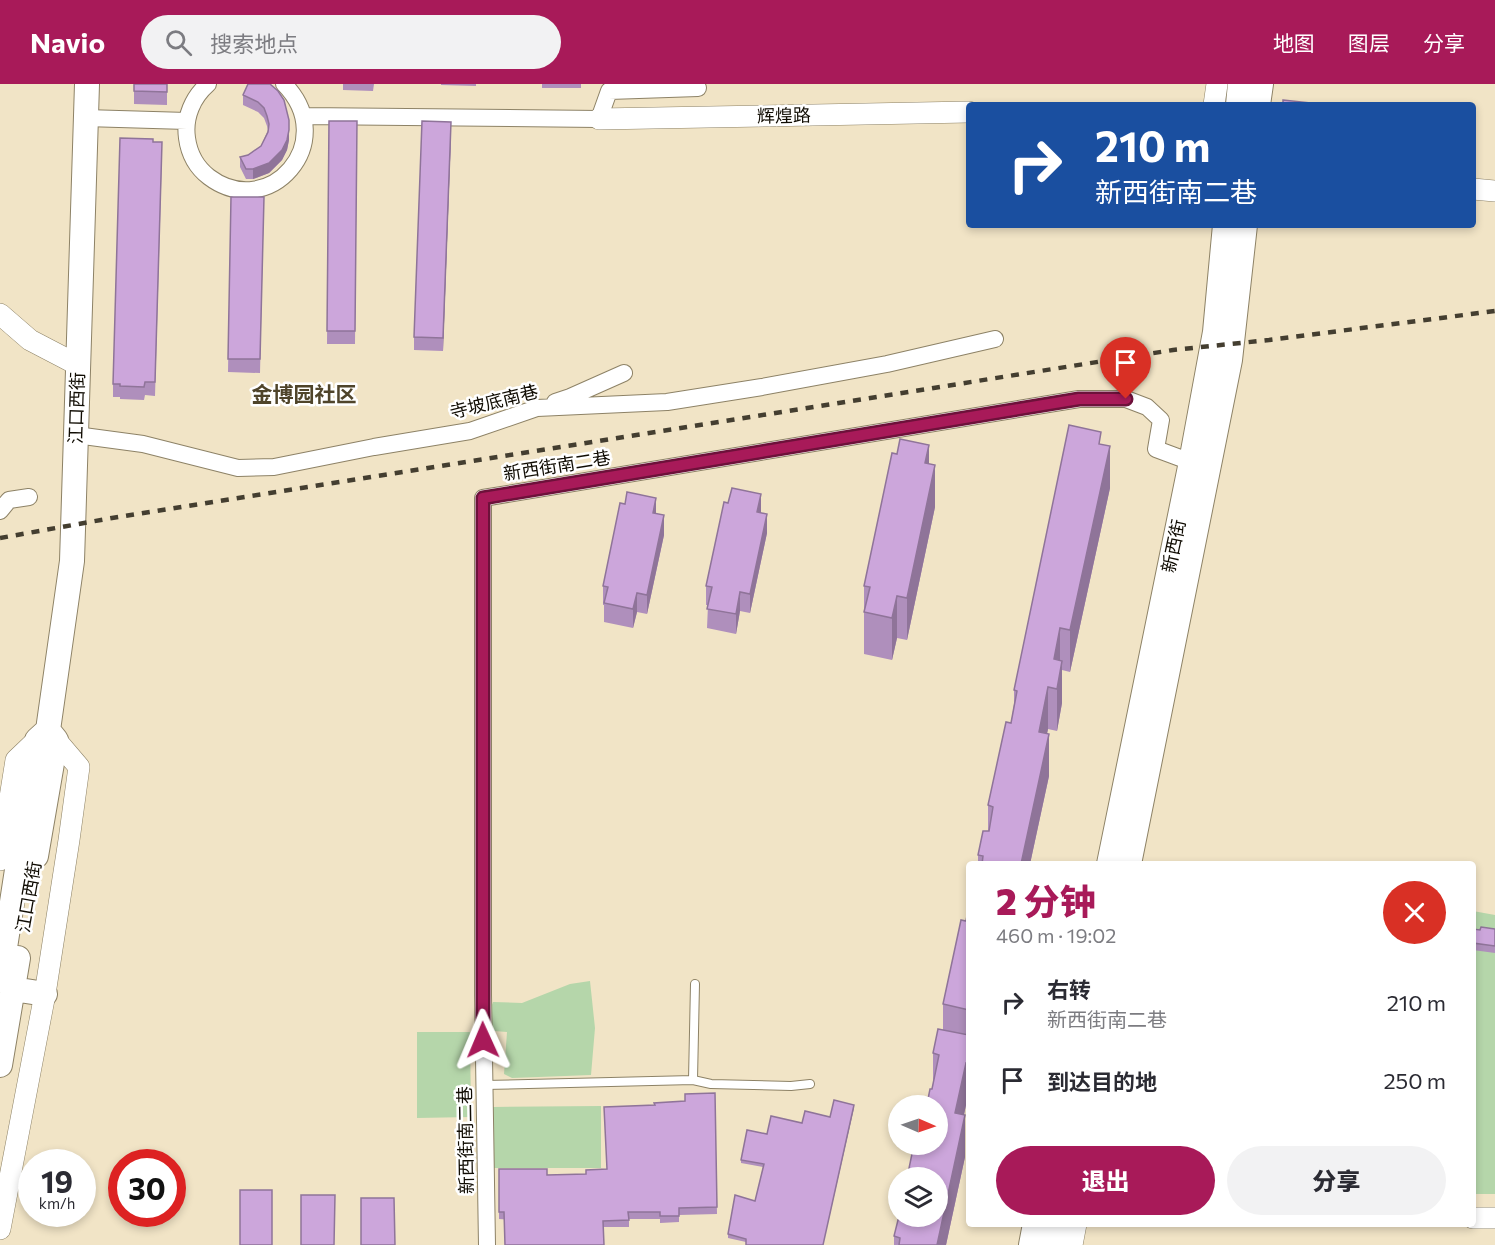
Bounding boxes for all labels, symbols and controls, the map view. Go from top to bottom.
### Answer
search box [141,15,561,69]
text: Navio [30,25,105,59]
icon: search [162,26,195,59]
text: 搜索地点 [210,30,298,57]
text: 地图 [1273,30,1315,55]
text: 图层 [1348,30,1390,55]
text: 分享 [1423,30,1465,55]
street label: 辉煌路 [757,104,811,126]
text: 210 m [1095,119,1210,171]
icon: right [996,126,1074,204]
text: 新西街南二巷 [1095,175,1257,208]
pin [1100,337,1151,399]
icon: arrive [1109,346,1142,379]
street label: 江口西街 [64,372,88,444]
street label: 寺坡底南巷 [447,379,540,423]
district label: 金博园社区 [252,381,357,406]
street label: 新西街南二巷 [502,446,612,484]
street label: 新西街 [1157,517,1189,574]
street label: 江口西街 [11,859,45,934]
text: 2 分钟 [996,878,1096,922]
button: close [1383,881,1446,944]
text: 460 m · 19:02 [996,923,1116,947]
text: 右转 [1047,976,1091,1003]
icon: right [996,986,1029,1019]
text: 210 m [1387,989,1446,1016]
text: 新西街南二巷 [1047,1007,1167,1031]
position arrow [451,1008,515,1072]
icon: arrive [996,1064,1029,1097]
text: 250 m [1383,1067,1446,1094]
text: 到达目的地 [1047,1068,1157,1095]
street label: 新西街南二巷 [453,1086,477,1194]
north arrow [888,1095,948,1155]
map controls [888,1095,948,1227]
button: 退出 [996,1146,1215,1215]
button: 分享 [1227,1146,1446,1215]
speed limit sign: 30 [108,1149,186,1227]
text: 19 [41,1162,73,1199]
button: layers [888,1167,948,1227]
text: km/h [39,1194,75,1212]

